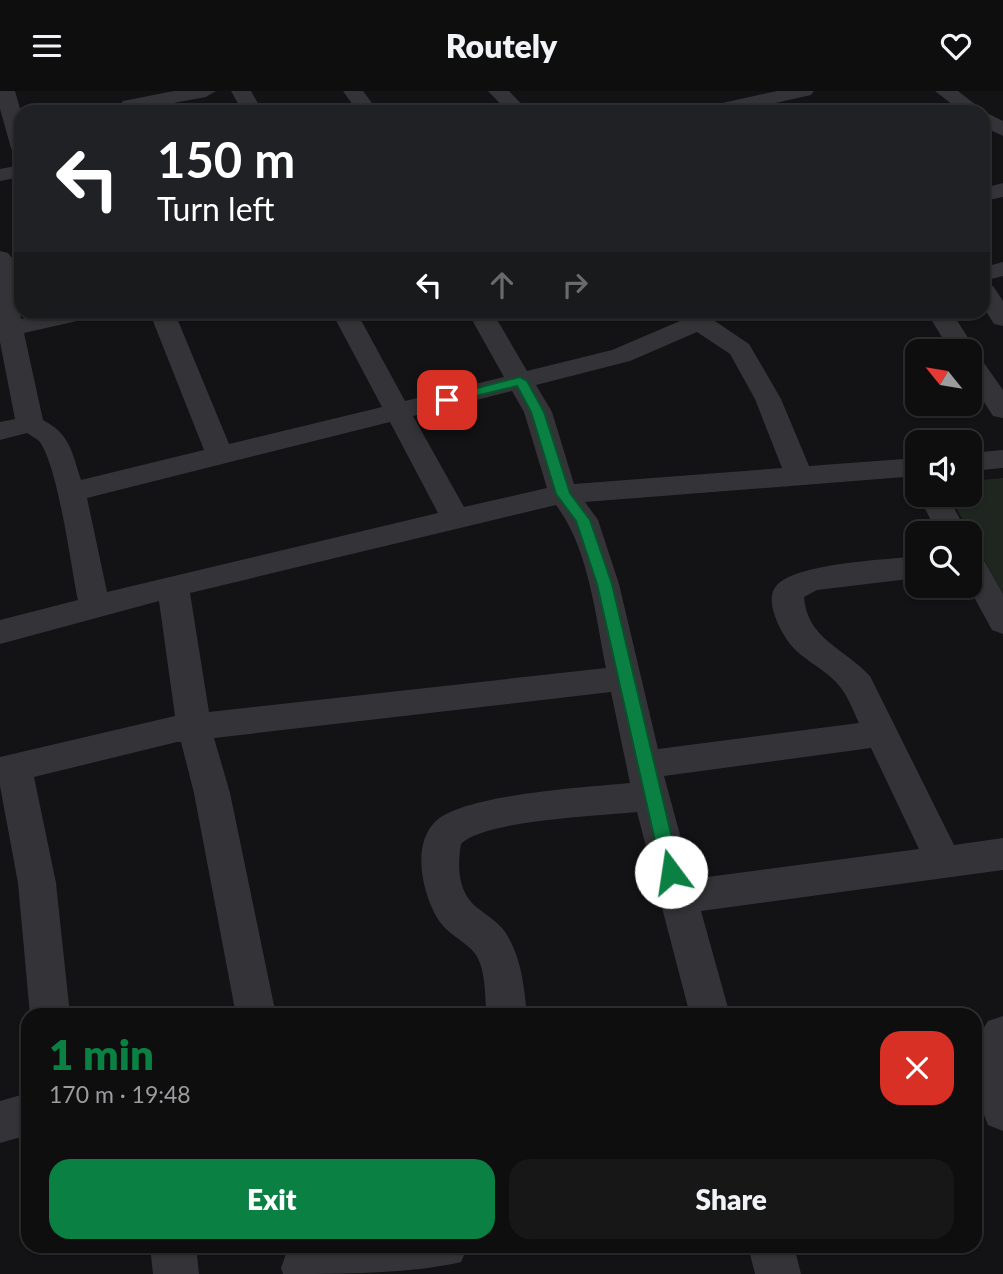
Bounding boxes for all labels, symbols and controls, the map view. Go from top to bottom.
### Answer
text: Routely [446,26,557,65]
icon: menu [28,27,66,65]
icon: heart [937,27,975,65]
text: 150 m [157,130,295,188]
icon: left [42,133,133,224]
text: Turn left [157,189,274,228]
icon: left [410,266,448,304]
icon: ahead [483,266,521,304]
icon: right [556,266,594,304]
north arrow [905,339,982,417]
map controls [905,339,982,598]
pin [417,370,477,430]
icon: arrive [428,381,466,419]
button: sound [905,430,982,507]
button: search [905,521,982,598]
position arrow [634,835,708,909]
text: 1 min [49,1029,154,1079]
button: close [880,1031,954,1105]
text: 170 m · 19:48 [49,1080,191,1108]
button: Exit [49,1159,495,1239]
button: Share [509,1159,954,1239]

